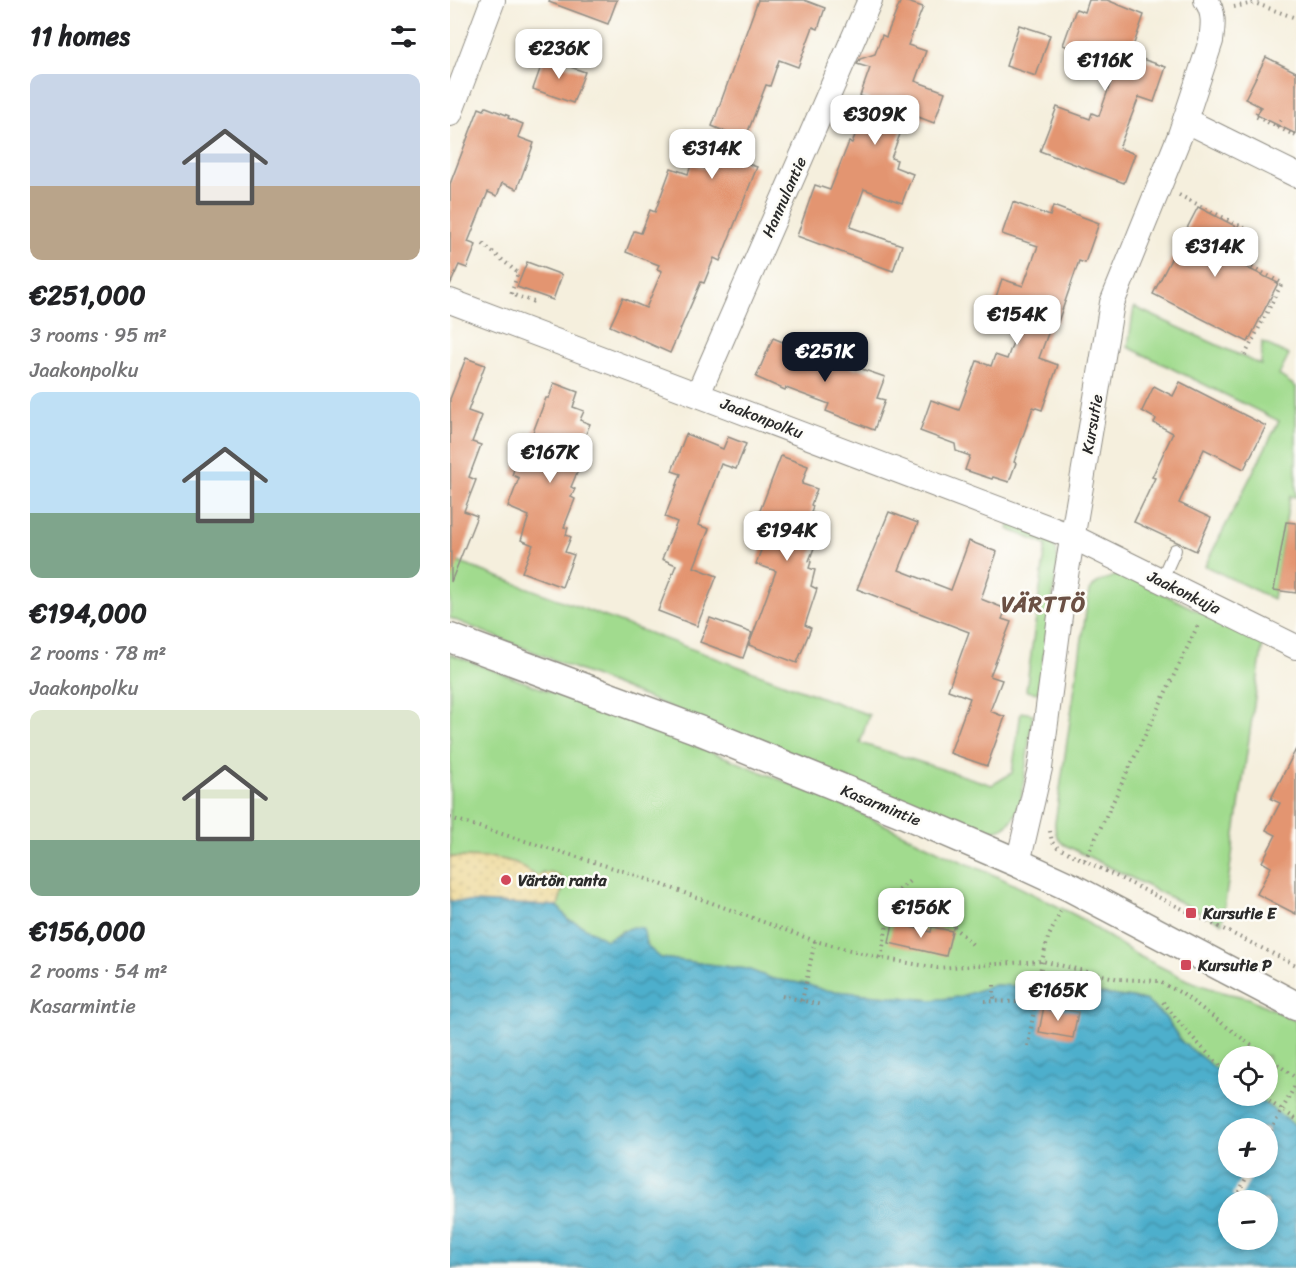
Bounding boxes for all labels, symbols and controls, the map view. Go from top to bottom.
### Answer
text: 11 homes [30,13,130,59]
icon: filters [387,20,420,53]
pin: €236K [517,29,601,80]
text: €236K [529,31,589,66]
pin: €116K [1063,41,1147,92]
text: €116K [1078,43,1132,78]
pin: €309K [833,95,917,146]
text: €309K [844,97,906,132]
icon: home [171,113,279,221]
pin: €314K [670,129,754,180]
text: €314K [683,131,741,166]
street label: Hannulantie [753,152,815,242]
pin: €314K [1173,227,1257,278]
text: €314K [1186,229,1244,264]
text: €251,000 [30,272,146,318]
pin: €154K [975,295,1059,346]
text: €154K [988,297,1046,332]
text: 3 rooms · 95 m² [30,318,167,353]
pin: €251K [783,332,867,383]
text: €251K [796,334,854,369]
text: Jaakonpolku [30,353,139,388]
street label: Jaakonpolku [715,389,808,447]
street label: Kursutie [1073,392,1111,456]
icon: home [171,431,279,539]
pin: €167K [508,433,592,484]
text: €167K [522,435,578,470]
pin: €194K [745,511,829,562]
text: €194K [758,513,816,548]
street label: Jaakonkuja [1141,561,1227,623]
district label: VÄRTTÖ [1001,585,1087,624]
text: €194,000 [30,590,147,636]
text: 2 rooms · 78 m² [30,636,166,671]
text: Jaakonpolku [30,671,139,706]
icon: home [171,749,279,857]
street label: Kasarmintie [836,776,926,834]
place label: Värtön ranta [518,866,608,895]
marker: Värtön ranta [499,873,513,887]
pin: €156K [879,888,963,939]
text: €156K [892,890,950,925]
place label: Kursutie E [1202,899,1277,928]
marker: Kursutie E [1184,906,1198,920]
text: €156,000 [30,908,145,954]
place label: Kursutie P [1197,951,1272,980]
text: 2 rooms · 54 m² [30,954,168,989]
marker: Kursutie P [1179,958,1193,972]
pin: €165K [1016,971,1100,1022]
text: €165K [1029,973,1087,1008]
text: Kasarmintie [30,989,136,1024]
map controls [1218,1046,1278,1250]
button: locate [1218,1046,1278,1106]
button: + [1218,1118,1278,1178]
button: − [1218,1190,1278,1250]

